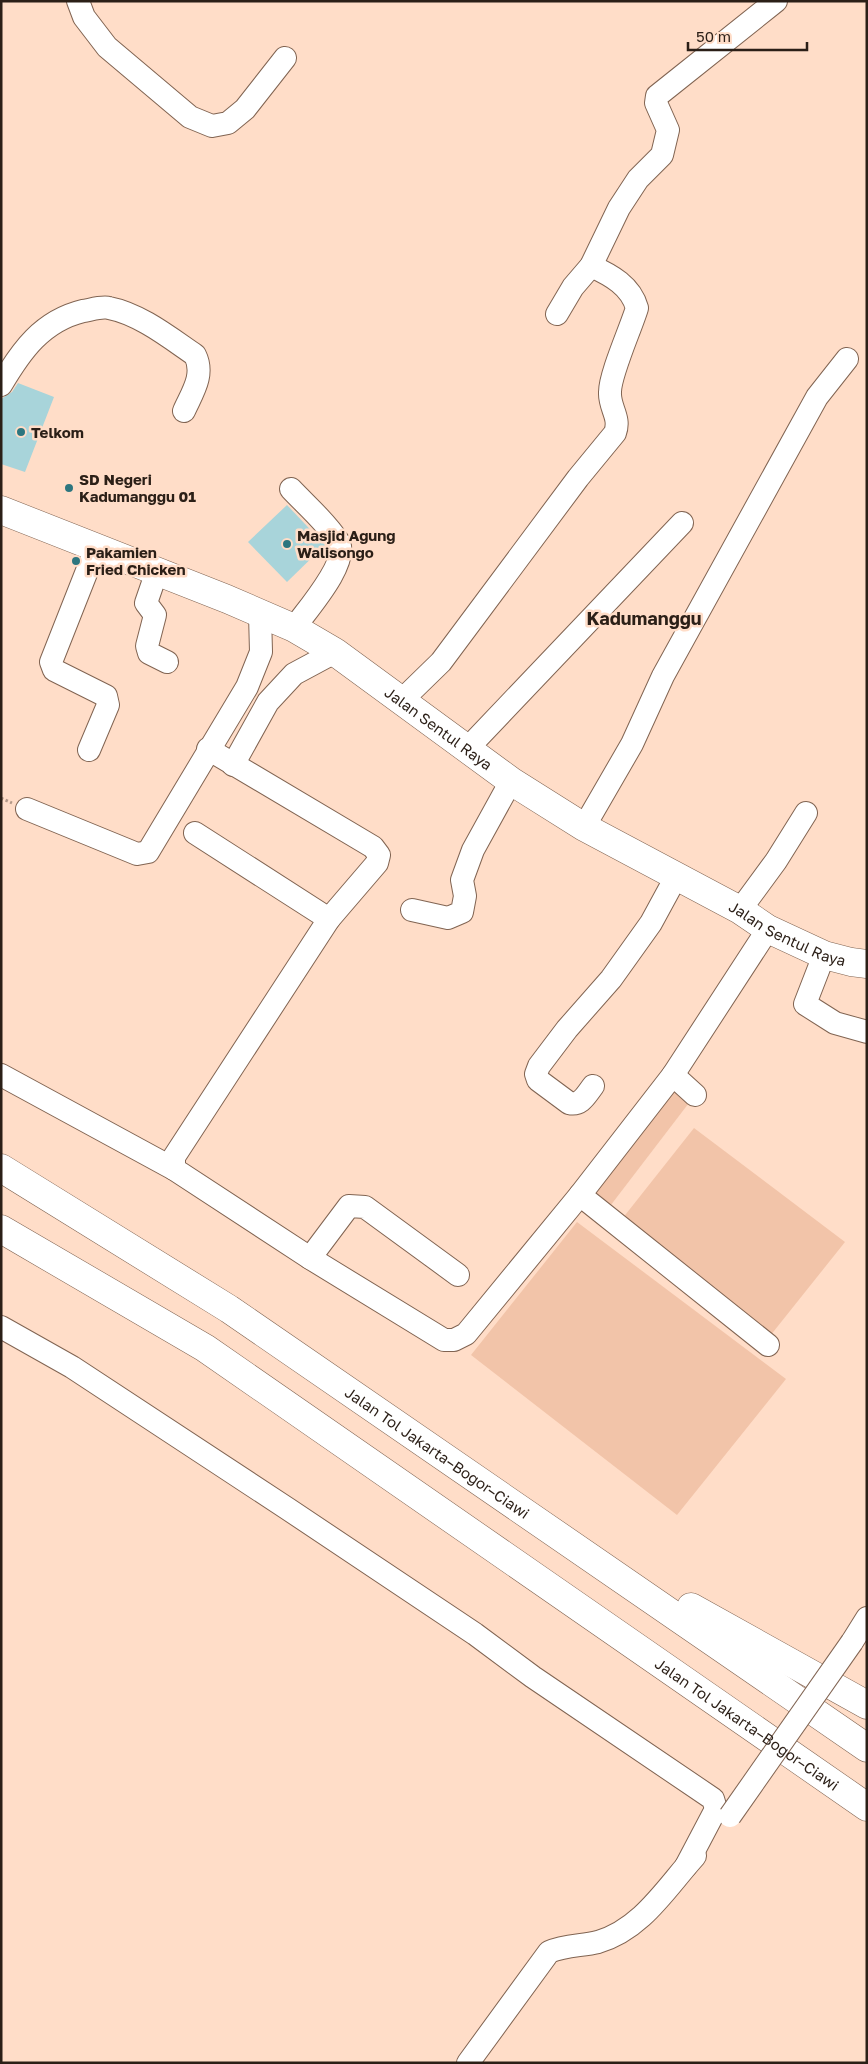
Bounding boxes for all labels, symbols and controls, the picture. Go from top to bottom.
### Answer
scale bar [688,20,807,52]
text: 50 m [696,27,731,45]
place label: Telkom [31,423,84,441]
marker: Telkom [15,426,27,438]
place label: SD Negeri Kadumanggu 01 [79,470,196,505]
marker: SD Negeri Kadumanggu 01 [63,482,75,494]
place label: Masjid Agung Walisongo [297,526,396,561]
marker: Masjid Agung Walisongo [281,538,293,550]
place label: Pakamien Fried Chicken [86,543,186,578]
marker: Pakamien Fried Chicken [70,555,82,567]
district label: Kadumanggu [586,607,702,629]
street label: Jalan Sentul Raya [381,683,496,773]
street label: Jalan Sentul Raya [726,897,848,969]
street label: Jalan Tol Jakarta–Bogor–Ciawi [342,1383,533,1522]
street label: Jalan Tol Jakarta–Bogor–Ciawi [652,1654,843,1794]

